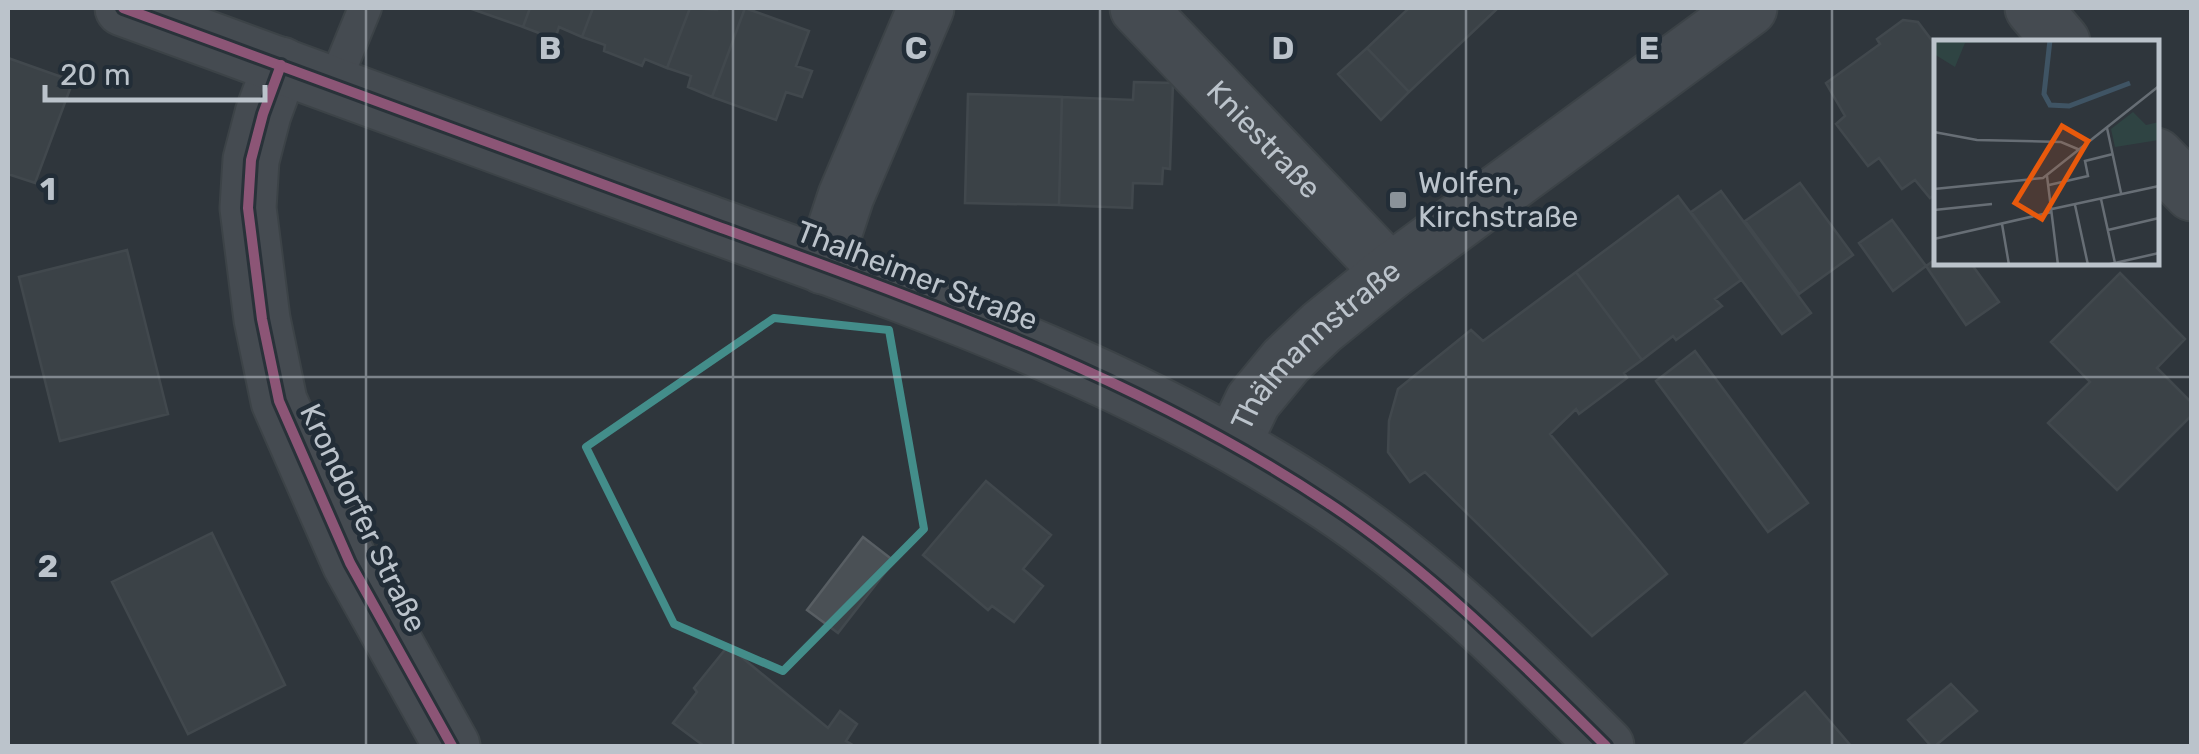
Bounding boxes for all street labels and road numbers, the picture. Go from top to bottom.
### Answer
street label: Kniestraße [1199,73,1328,206]
street label: Thalheimer Straße [791,213,1043,339]
street label: Thälmannstraße [1224,252,1408,436]
street label: Krondorfer Straße [292,398,434,638]

